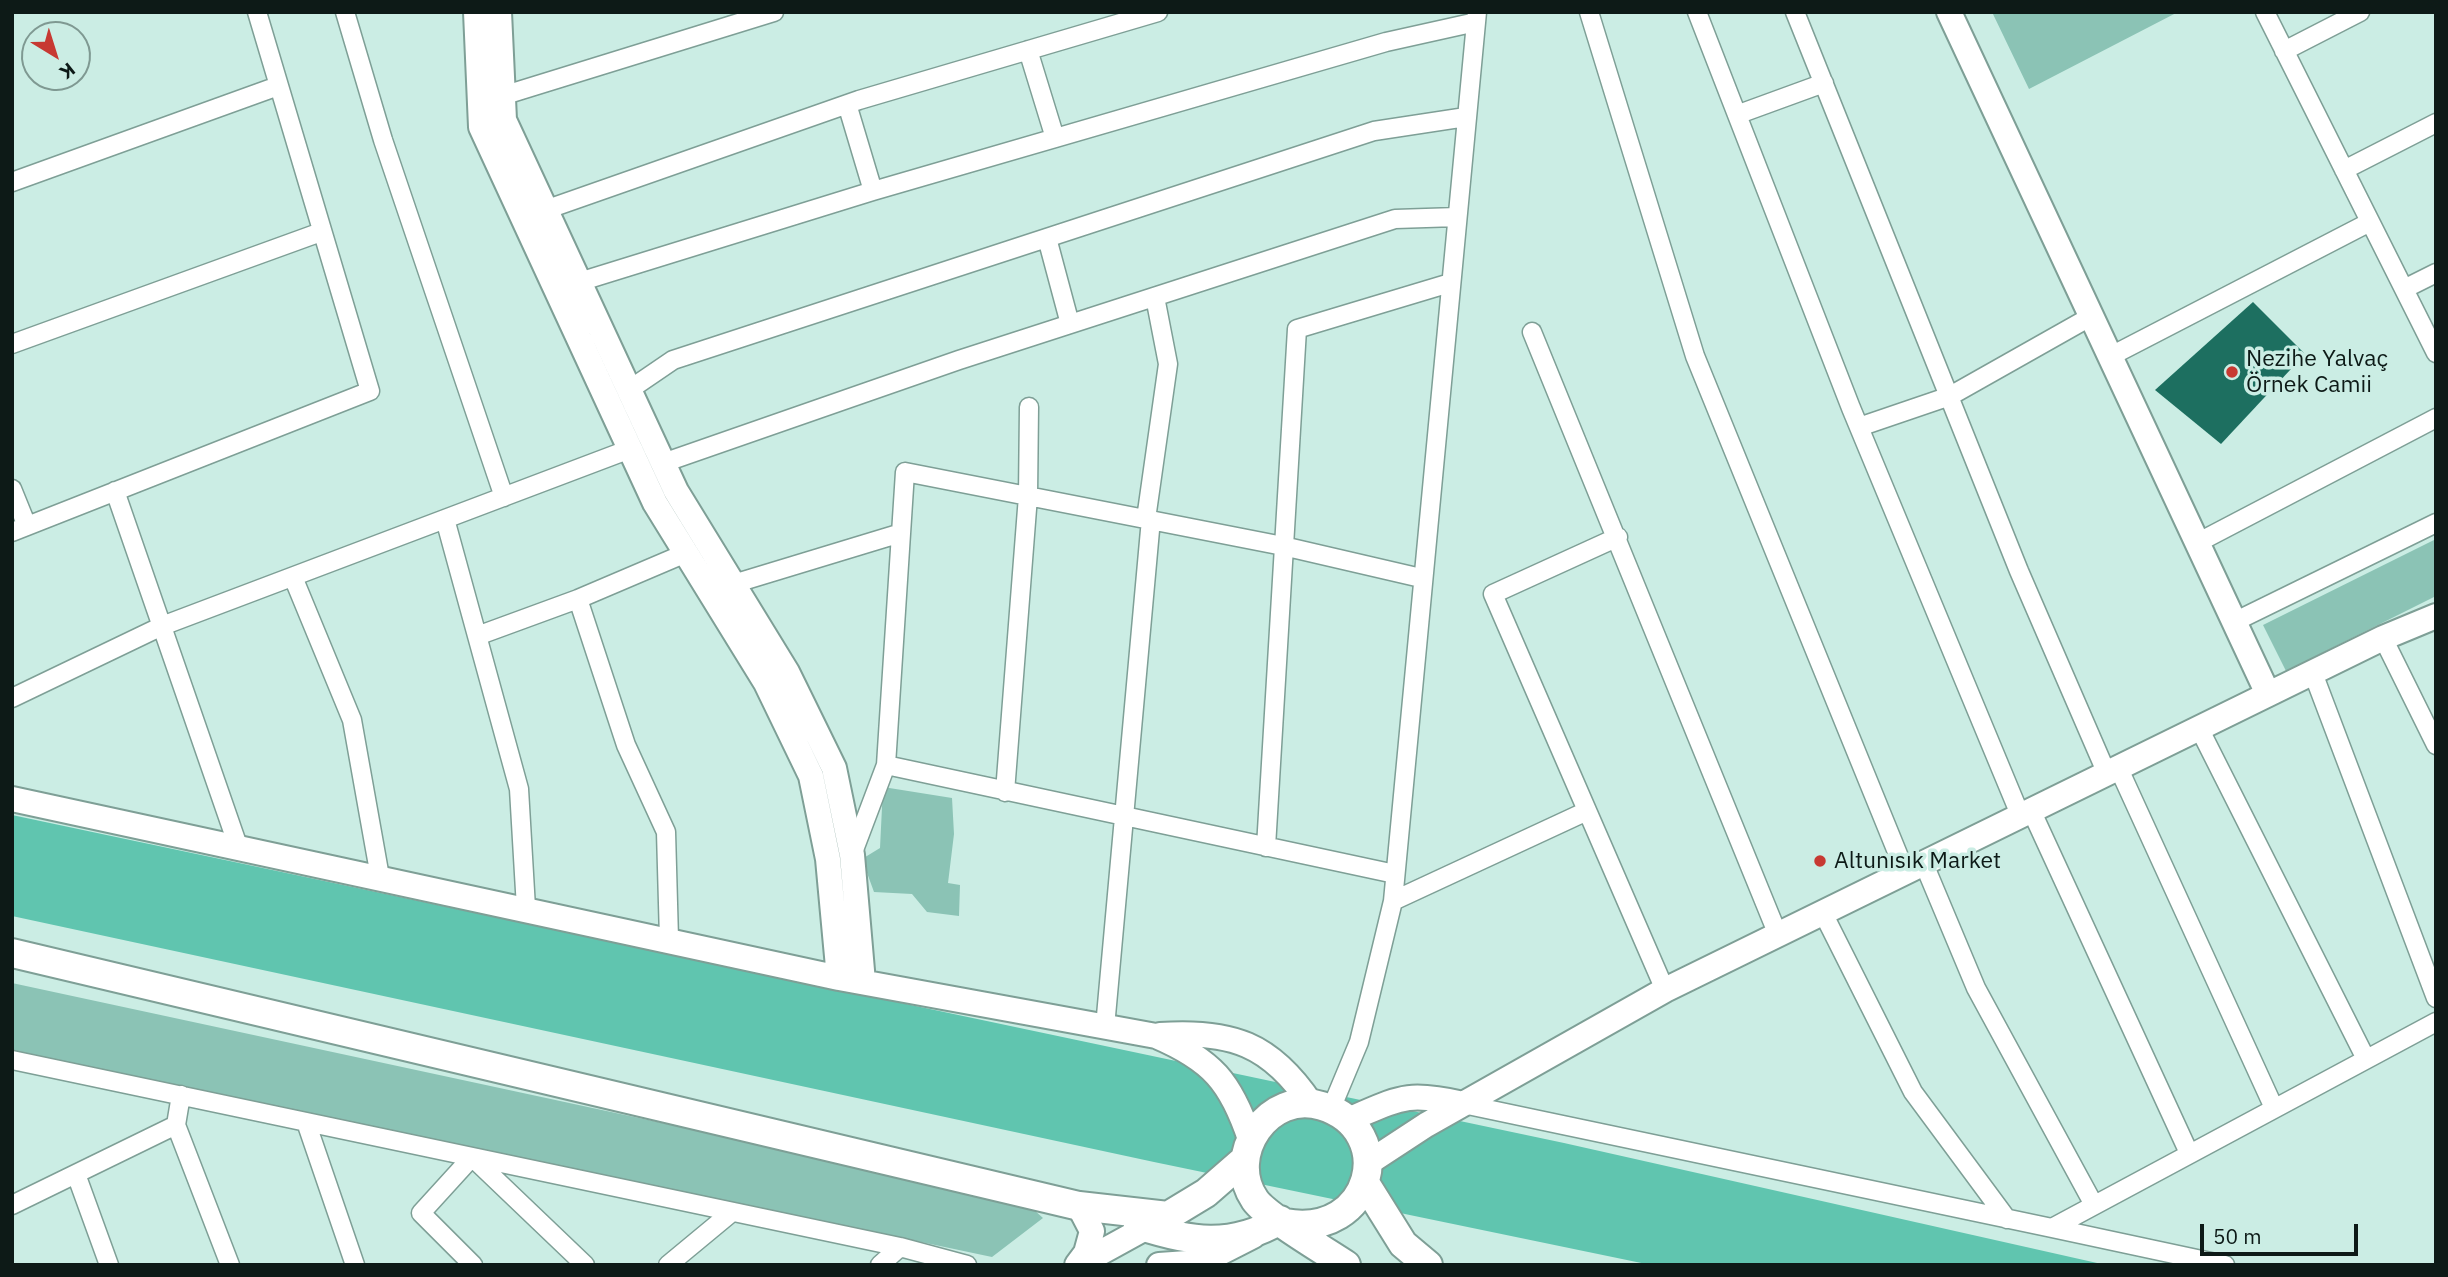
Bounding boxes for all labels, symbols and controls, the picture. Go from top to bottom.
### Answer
north arrow [21,21,91,91]
text: K [55,57,80,84]
place label: Nezihe Yalvaç Örnek Camii [2246,345,2388,399]
marker: Nezihe Yalvaç Örnek Camii [2224,364,2240,380]
place label: Altunısık Market [1834,847,2001,875]
marker: Altunısık Market [1812,853,1828,869]
scale bar [2203,1210,2360,1254]
text: 50 m [2213,1222,2262,1250]

